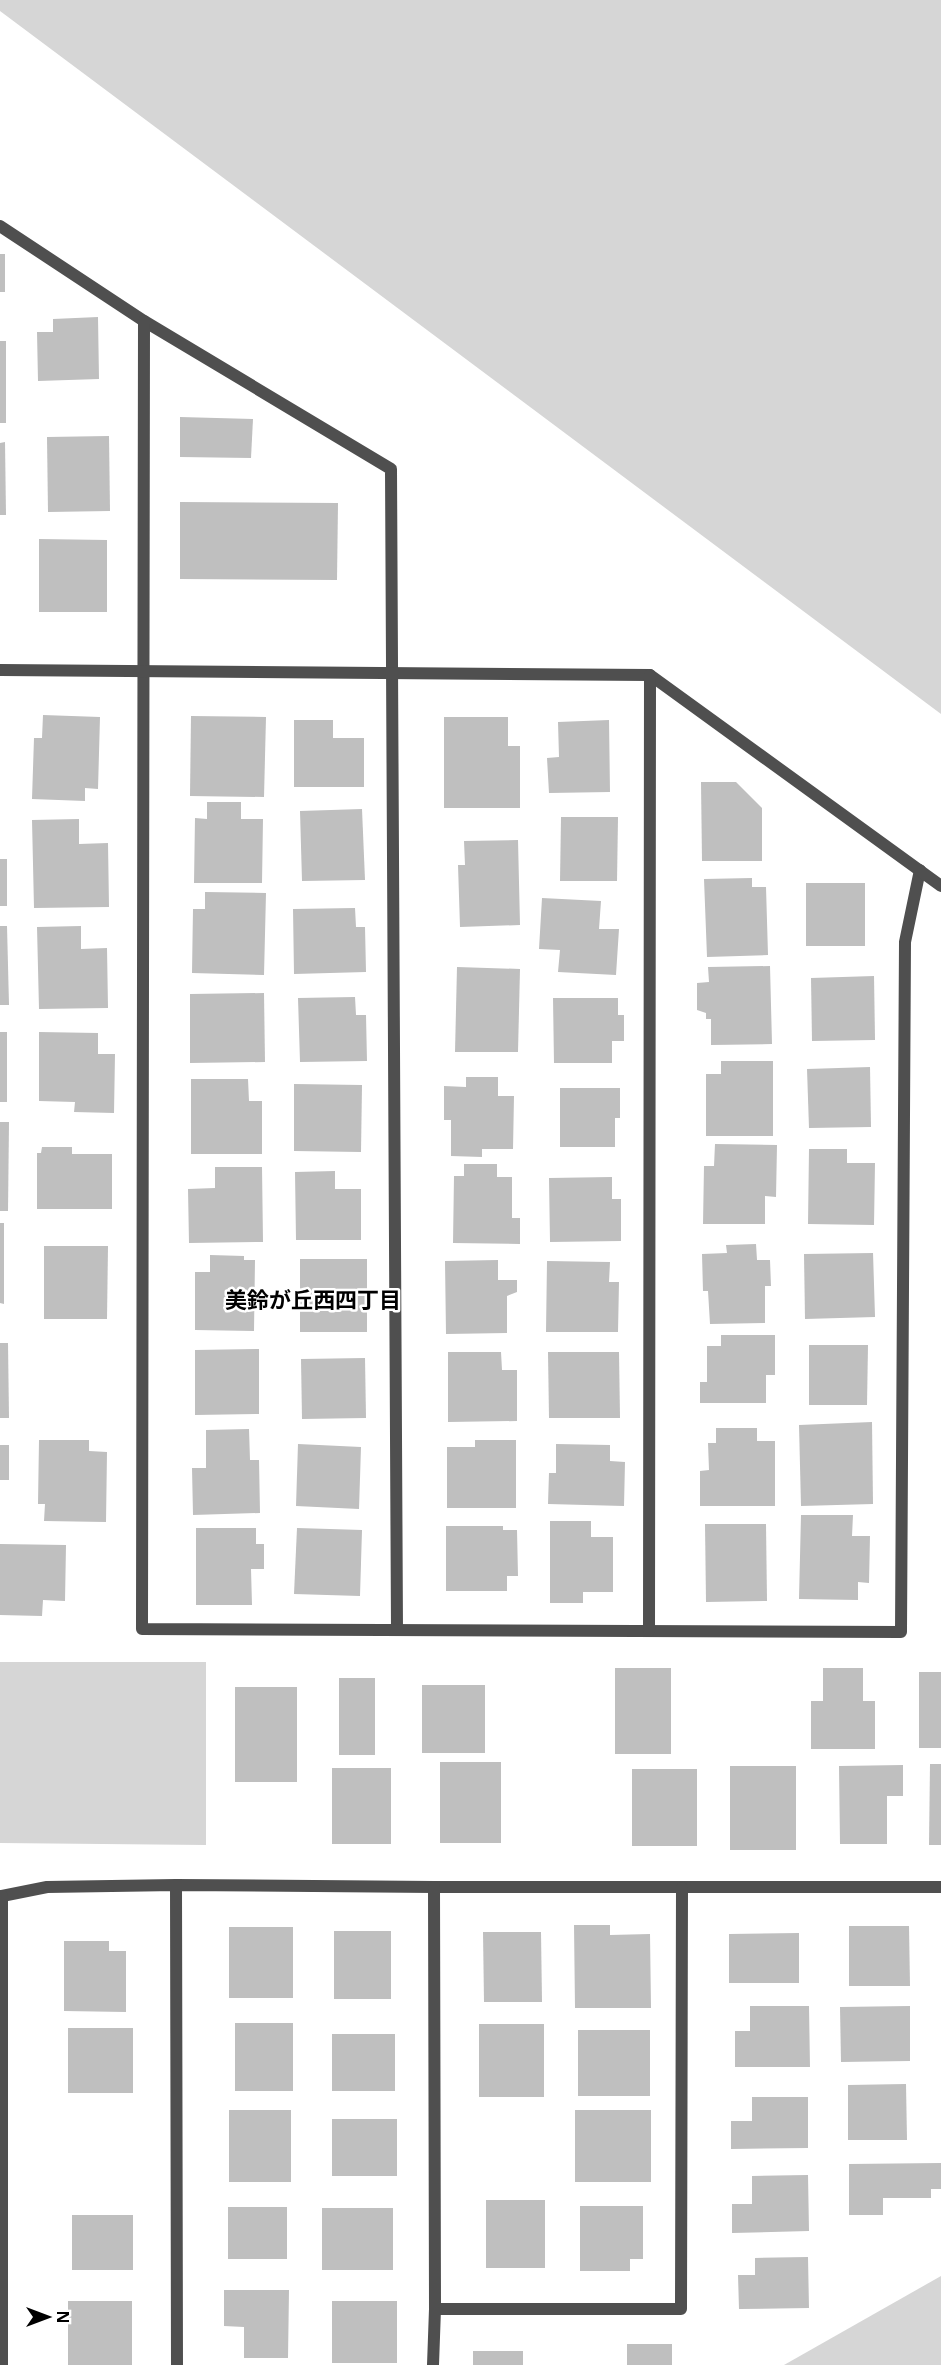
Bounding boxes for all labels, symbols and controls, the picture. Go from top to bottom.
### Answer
district label: 美鈴が丘西四丁目 [225,1284,401,1314]
north arrow [18,2287,78,2347]
text: N [52,2310,74,2324]

